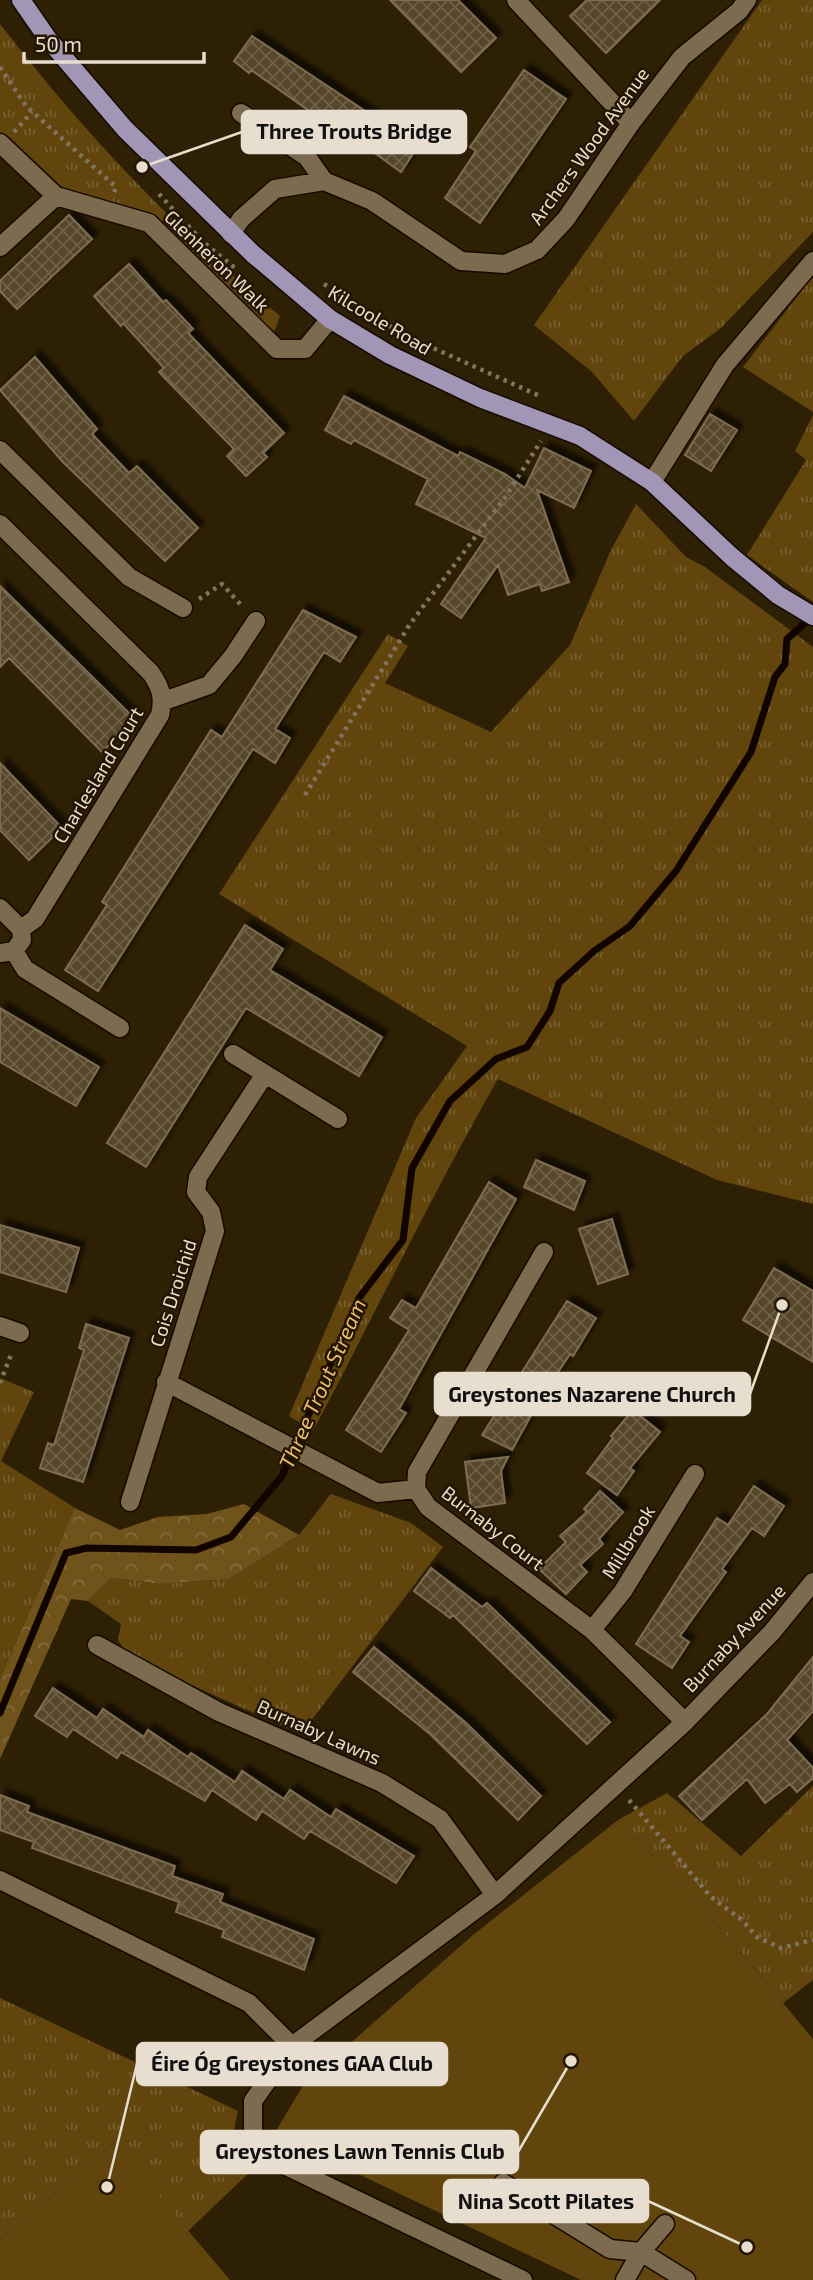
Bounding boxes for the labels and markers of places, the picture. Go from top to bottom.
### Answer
callout: Three Trouts Bridge [242,111,466,153]
callout: Greystones Nazarene Church [435,1373,750,1415]
callout: Éire Óg Greystones GAA Club [137,2043,447,2085]
callout: Greystones Lawn Tennis Club [201,2131,518,2173]
callout: Nina Scott Pilates [444,2180,648,2222]

